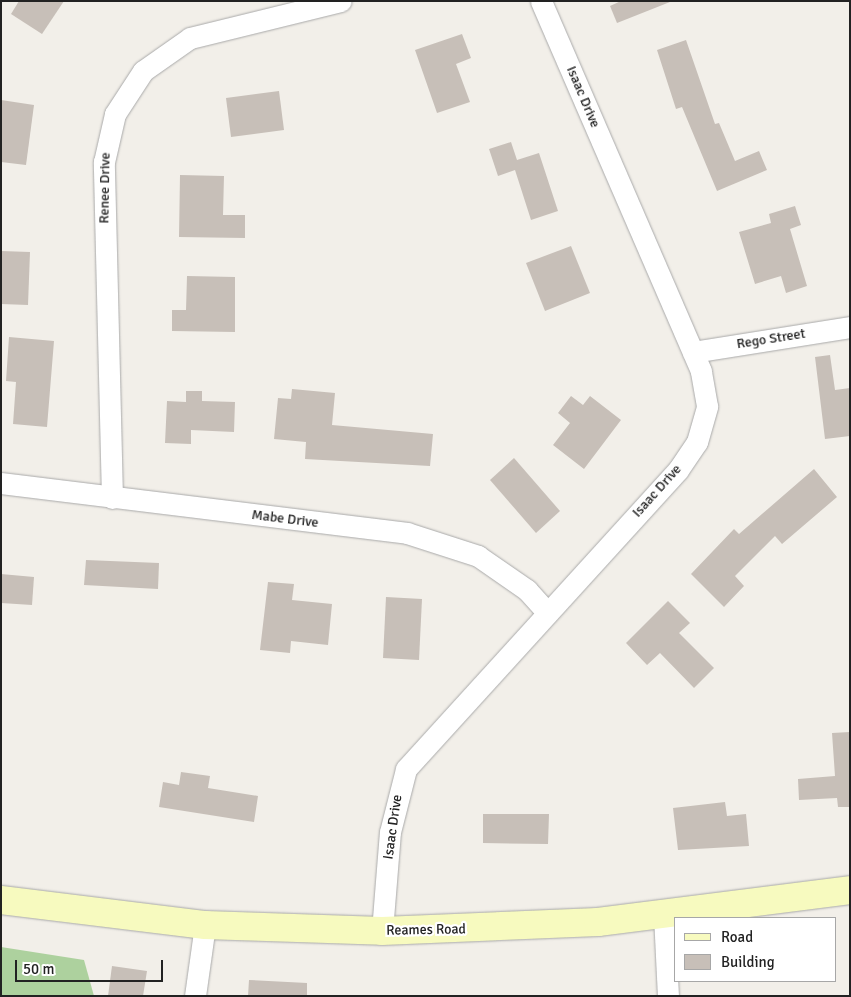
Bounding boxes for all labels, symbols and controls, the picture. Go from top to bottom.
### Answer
street label: Isaac Drive [562,64,604,130]
street label: Renee Drive [96,152,114,224]
street label: Rego Street [735,325,807,353]
street label: Isaac Drive [629,461,685,521]
street label: Mabe Drive [251,507,319,531]
street label: Isaac Drive [380,793,406,861]
legend [674,917,836,982]
street label: Reames Road [386,921,466,939]
text: Road [721,928,753,946]
scale bar [18,950,165,982]
text: Building [721,953,775,971]
text: 50 m [23,960,54,978]

